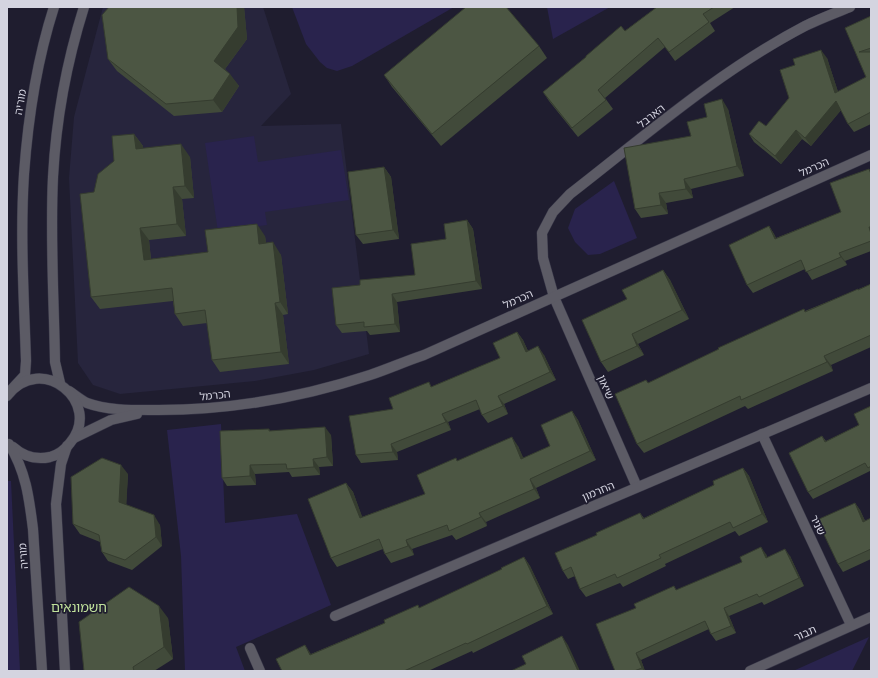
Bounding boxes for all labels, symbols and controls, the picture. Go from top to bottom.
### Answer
street label: מוריה [11,88,28,116]
street label: הארבל [634,101,667,130]
street label: הכרמל [797,154,831,179]
street label: הכרמל [501,286,535,311]
street label: שיאון [596,373,617,401]
street label: הכרמל [199,386,231,403]
street label: החרמון [580,478,616,503]
street label: שניר [808,513,829,537]
street label: מוריה [15,543,30,570]
district label: חשמונאים [51,599,107,615]
street label: תבור [792,622,818,643]

